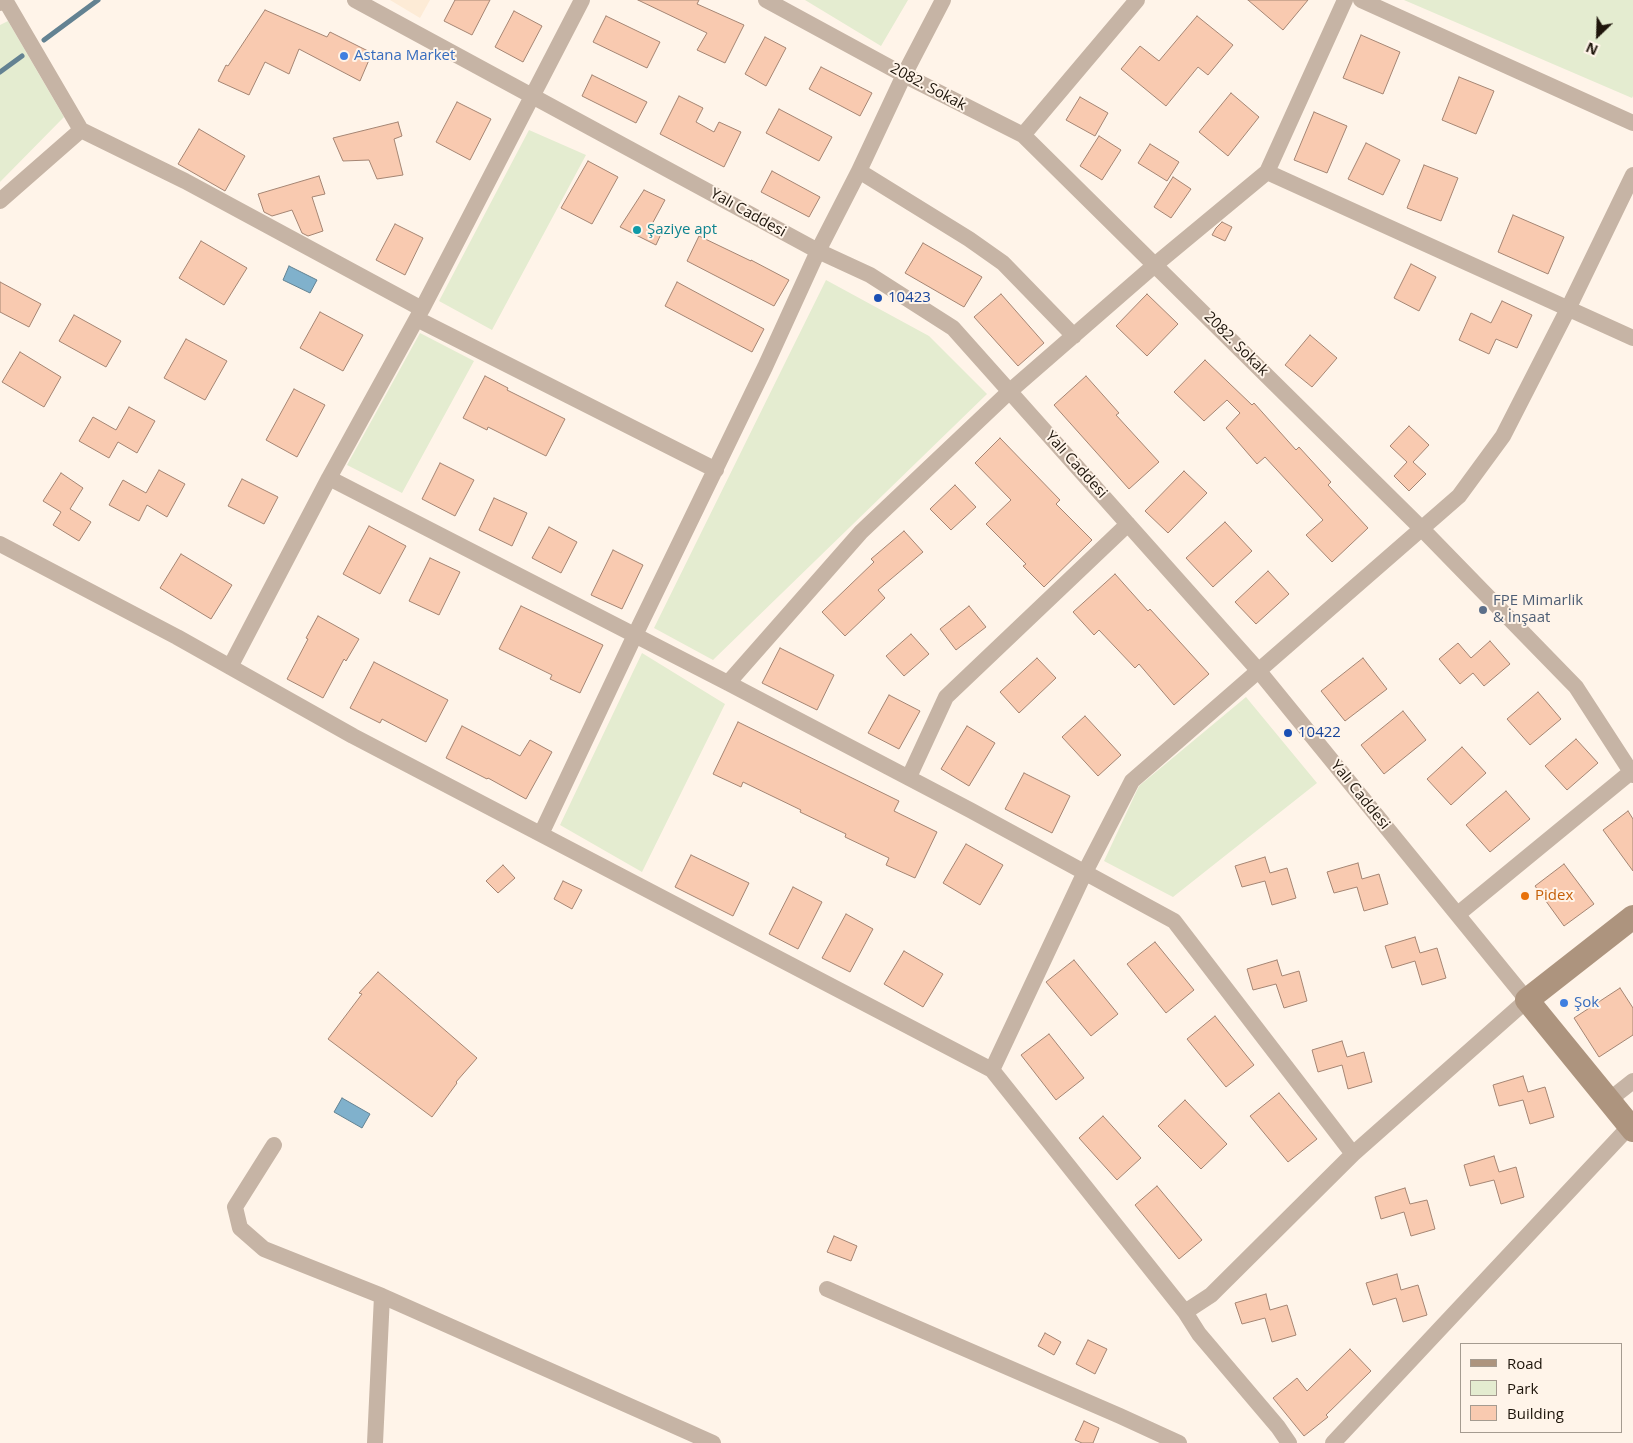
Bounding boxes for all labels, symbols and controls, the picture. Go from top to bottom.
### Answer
north arrow [1573,10,1623,60]
text: N [1583,38,1601,60]
place label: Astana Market [354,47,455,65]
marker: Astana Market [338,50,350,62]
street label: 2082. Sokak [887,59,969,115]
street label: Yalı Caddesi [707,185,789,241]
place label: Şaziye apt [647,221,717,239]
marker: Şaziye apt [631,224,643,236]
place label: 10423 [888,289,931,307]
marker: 10423 [872,292,884,304]
street label: 2082. Sokak [1200,308,1272,380]
street label: Yalı Caddesi [1041,428,1111,502]
place label: FPE Mimarlik & İnşaat [1493,592,1583,627]
marker: FPE Mimarlik & İnşaat [1477,604,1489,616]
place label: 10422 [1298,724,1341,742]
marker: 10422 [1282,727,1294,739]
street label: Yalı Caddesi [1327,757,1393,833]
place label: Pidex [1535,887,1573,905]
marker: Pidex [1519,890,1531,902]
place label: Şok [1574,994,1599,1012]
marker: Şok [1558,997,1570,1009]
legend [1460,1343,1623,1433]
text: Road [1507,1353,1543,1373]
text: Park [1507,1378,1538,1398]
text: Building [1507,1403,1564,1423]

